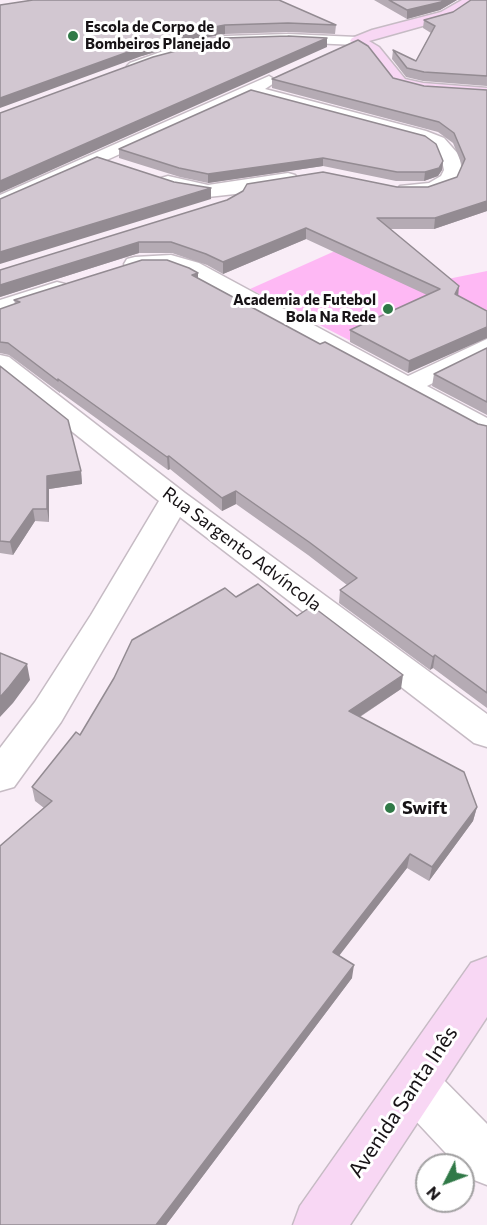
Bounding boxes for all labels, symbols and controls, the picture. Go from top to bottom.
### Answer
place label: Escola de Corpo de Bombeiros Planejado [85,18,231,53]
marker: Escola de Corpo de Bombeiros Planejado [66,29,80,43]
place label: Academia de Futebol Bola Na Rede [233,291,376,326]
marker: Academia de Futebol Bola Na Rede [381,302,395,316]
street label: Rua Sargento Advíncola [158,482,326,616]
place label: Swift [402,797,447,819]
marker: Swift [383,801,397,815]
street label: Avenida Santa Inês [343,1021,463,1183]
north arrow [415,1153,475,1213]
text: N [422,1183,444,1205]

